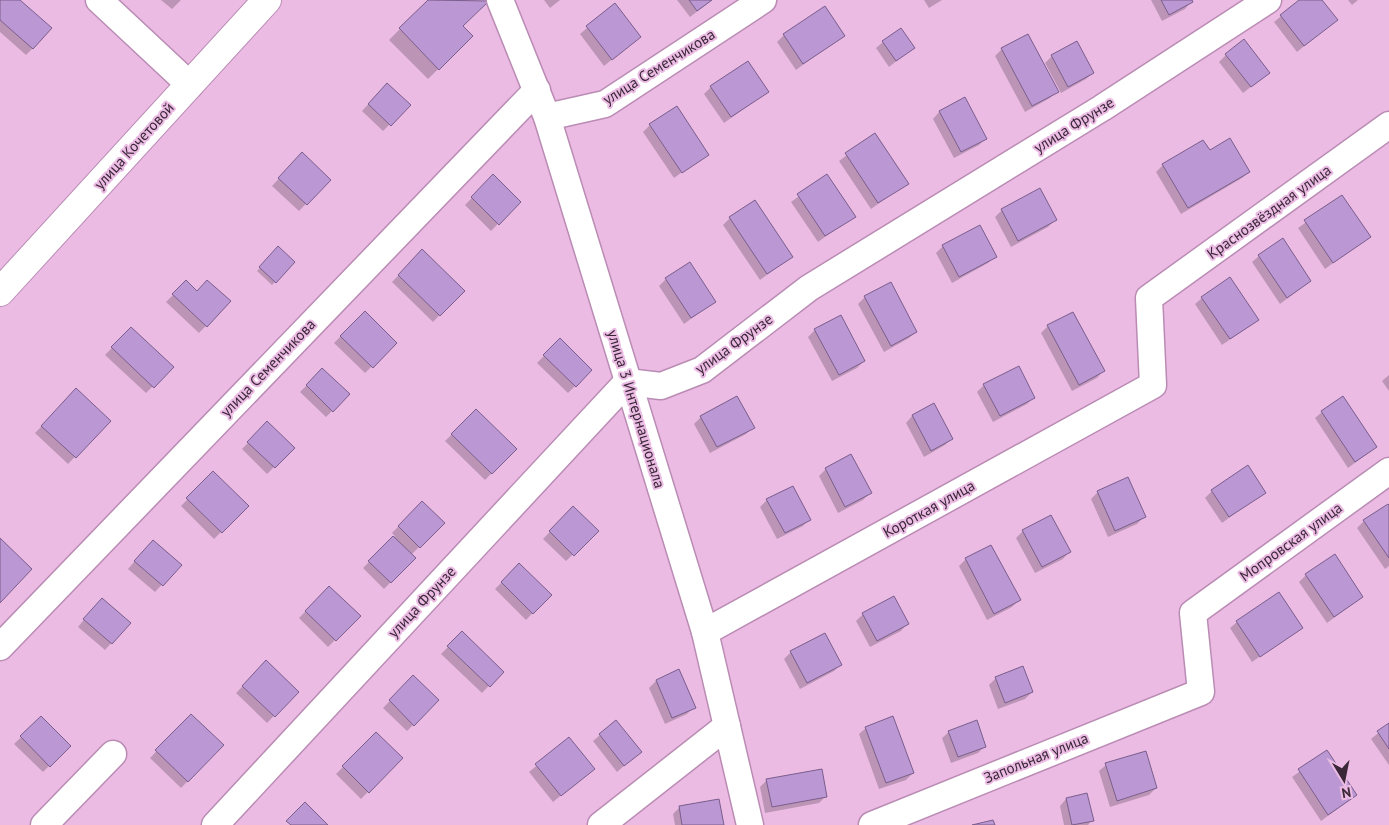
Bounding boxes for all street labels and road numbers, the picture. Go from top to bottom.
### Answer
street label: улица Семенчикова [599,24,718,109]
street label: улица Фрунзе [1030,92,1117,157]
street label: улица Кочетовой [89,98,178,193]
street label: Краснозвёздная улица [1203,160,1335,263]
street label: улица Фрунзе [691,309,776,378]
street label: улица Семенчикова [216,315,319,421]
street label: улица 3 Интернационала [603,327,670,490]
street label: Короткая улица [880,476,978,542]
street label: Мопровская улица [1236,498,1346,585]
street label: улица Фрунзе [384,562,460,641]
street label: Запольная улица [981,728,1091,787]

